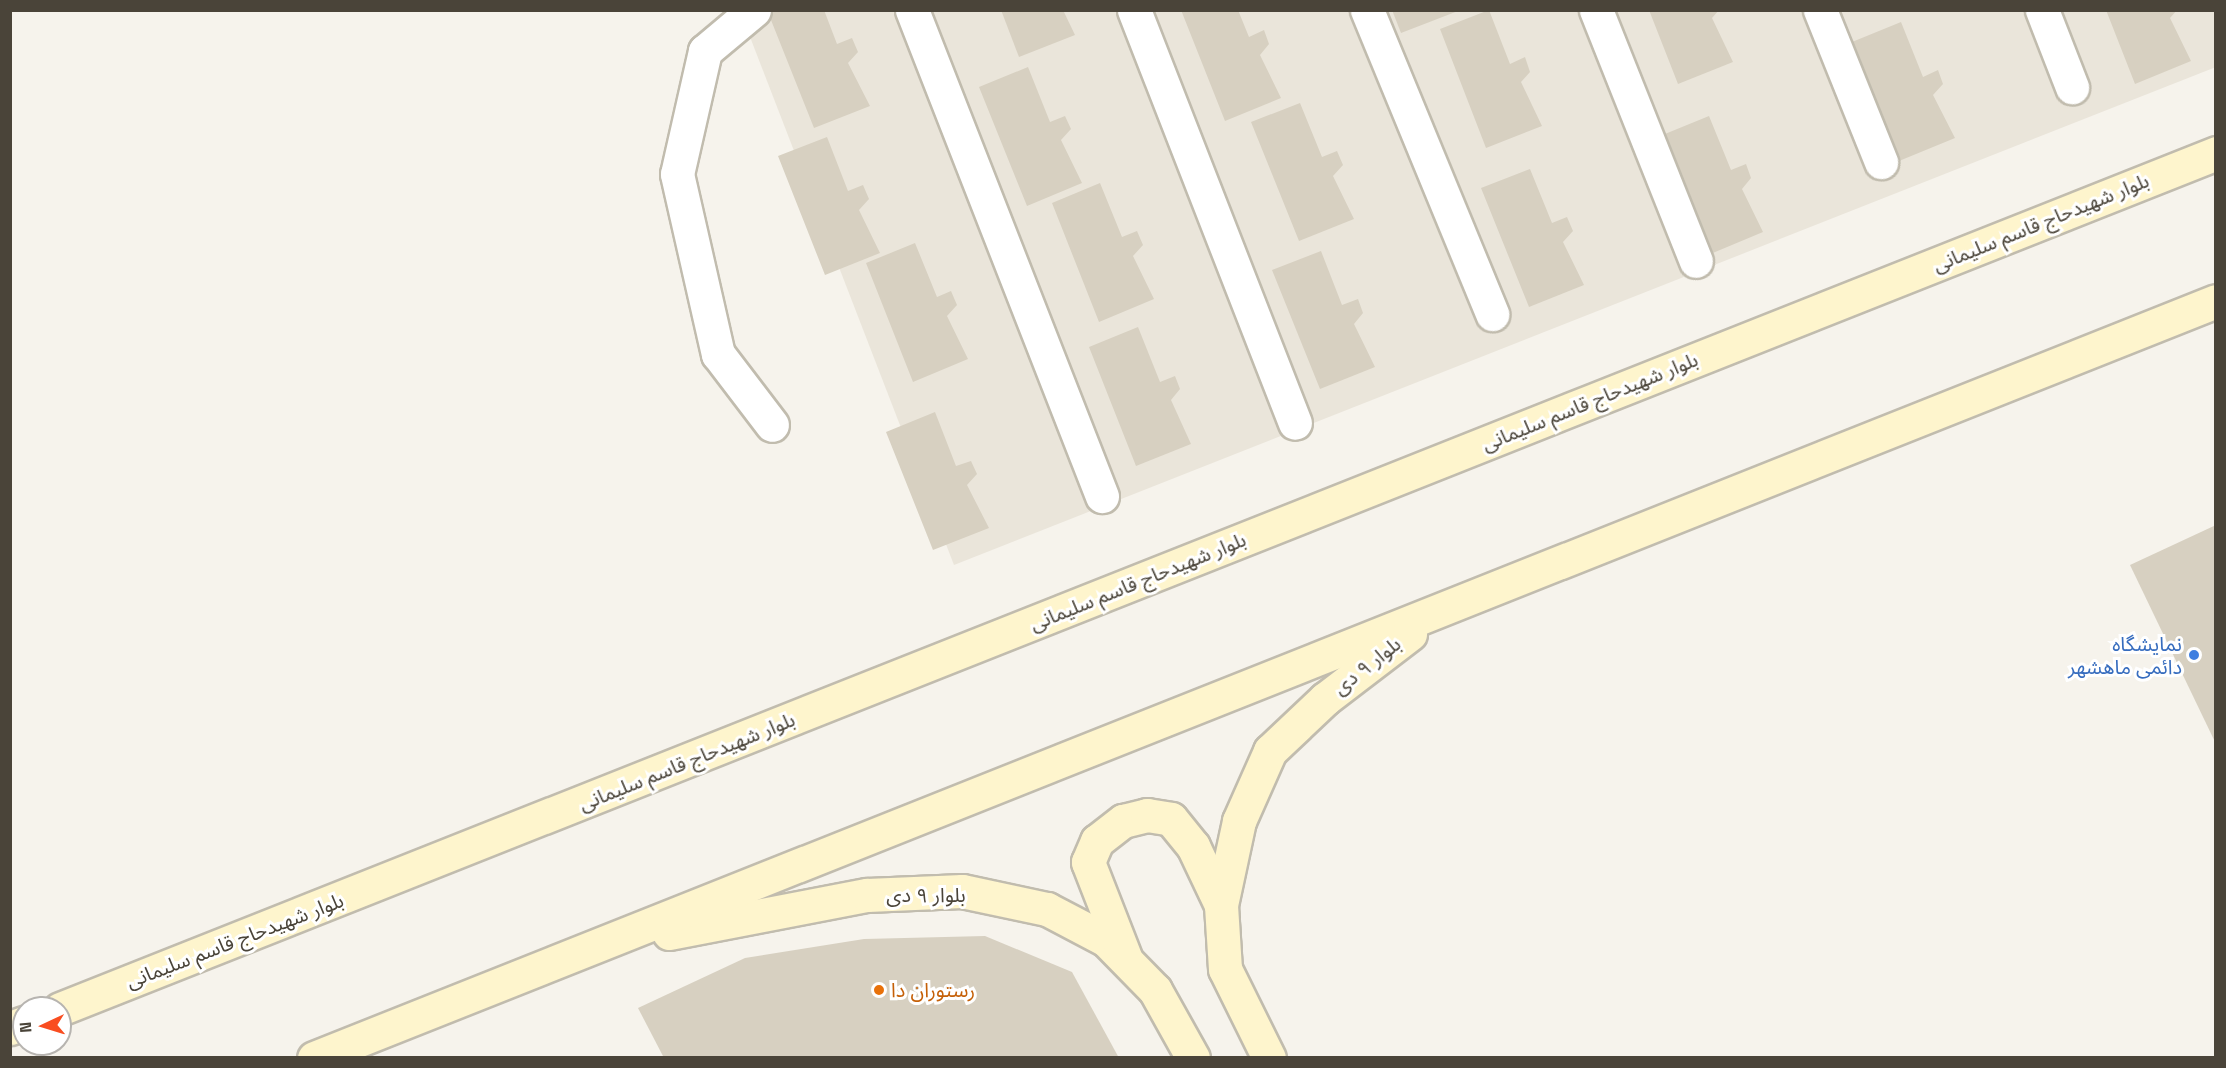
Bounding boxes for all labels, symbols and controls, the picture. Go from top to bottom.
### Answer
street label: بلوار شهیدحاج قاسم سلیمانی [1929,169,2153,277]
street label: بلوار شهیدحاج قاسم سلیمانی [1478,348,1702,456]
street label: بلوار شهیدحاج قاسم سلیمانی [1026,528,1250,636]
street label: بلوار ۹ دی [1328,632,1406,700]
place label: نمایشگاه دائمی ماهشهر [2068,632,2182,679]
marker: نمایشگاه دائمی ماهشهر [2187,648,2201,662]
street label: بلوار شهیدحاج قاسم سلیمانی [575,708,799,816]
street label: بلوار ۹ دی [886,883,966,907]
street label: بلوار شهیدحاج قاسم سلیمانی [123,888,347,994]
place label: رستوران دا [891,978,975,1002]
marker: رستوران دا [872,983,886,997]
north arrow [12,996,72,1056]
text: N [15,1021,36,1033]

